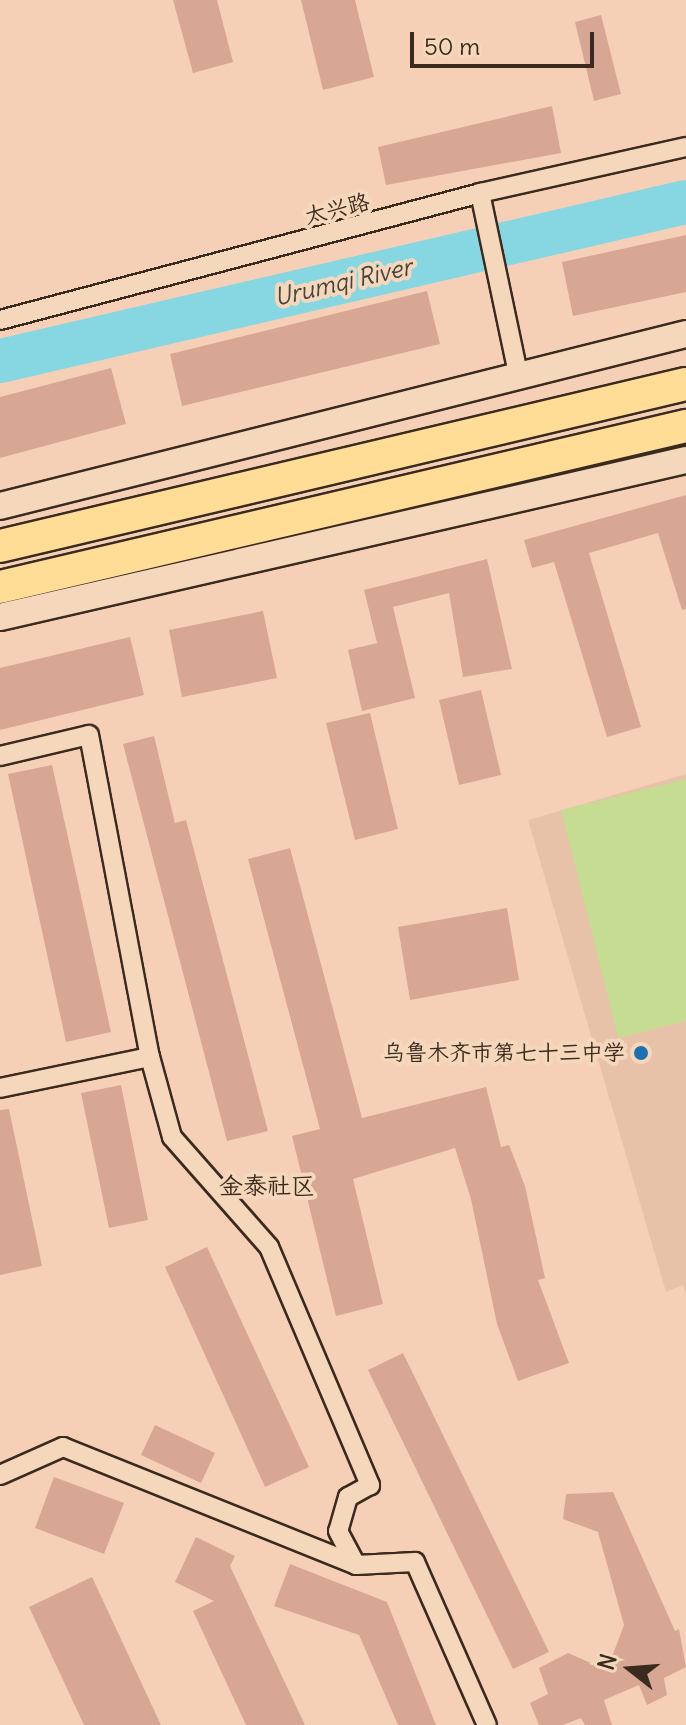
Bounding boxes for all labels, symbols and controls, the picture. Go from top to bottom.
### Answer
scale bar [414,16,598,66]
text: 50 m [424,31,480,61]
street label: 太兴路 [302,188,372,230]
water label: Urumqi River [271,252,415,312]
place label: 乌鲁木齐市第七十三中学 [383,1040,625,1066]
marker: 乌鲁木齐市第七十三中学 [632,1044,650,1062]
district label: 金泰社区 [219,1172,315,1200]
north arrow [590,1629,670,1709]
text: N [591,1651,623,1673]

